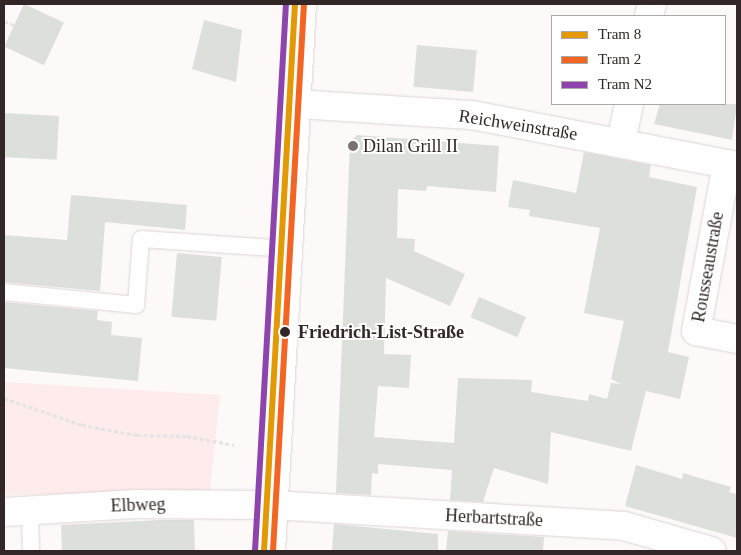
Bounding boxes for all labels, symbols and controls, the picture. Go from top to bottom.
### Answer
legend [551,15,726,105]
text: Tram 8 [598,26,641,42]
text: Tram 2 [598,51,641,67]
text: Tram N2 [598,76,652,92]
street label: Reichweinstraße [457,105,579,145]
place label: Dilan Grill II [363,135,458,157]
marker: Dilan Grill II [347,140,359,152]
street label: Rousseaustraße [688,210,728,324]
place label: Friedrich-List-Straße [298,321,464,343]
marker: Friedrich-List-Straße [276,323,294,341]
street label: Elbweg [110,493,166,517]
street label: Herbartstraße [445,505,543,531]

